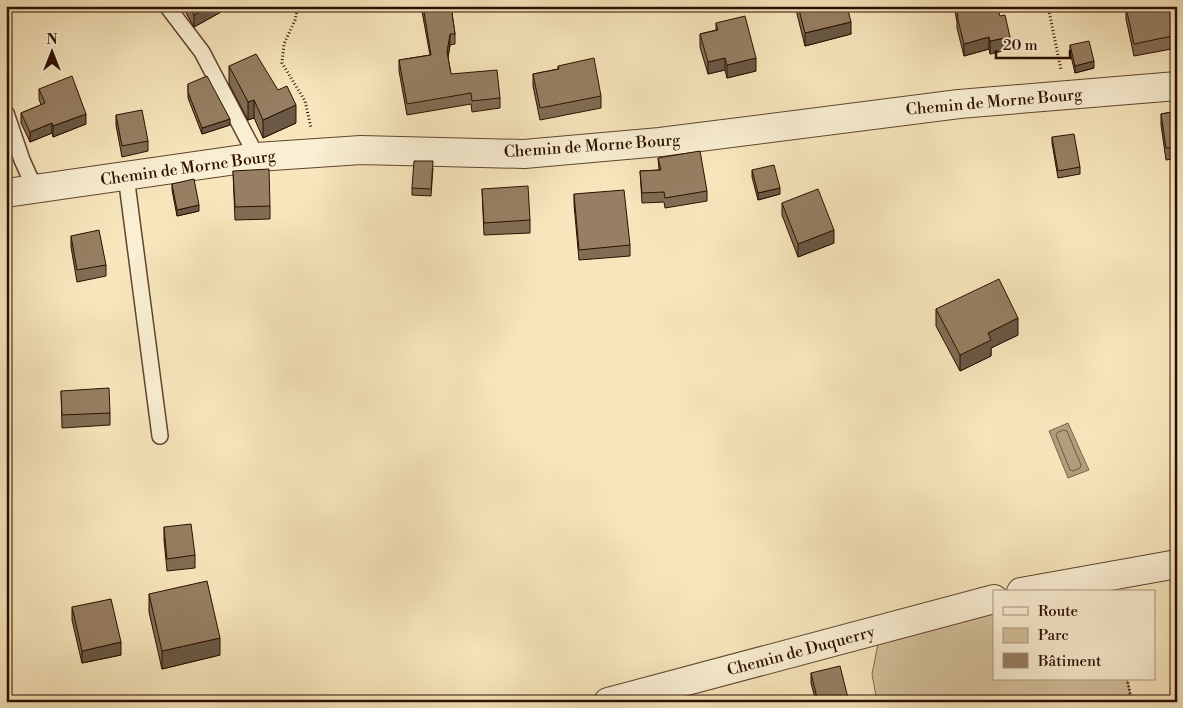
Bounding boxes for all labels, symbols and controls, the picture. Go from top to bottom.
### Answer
north arrow [28,28,78,78]
scale bar [996,28,1069,60]
text: N [46,31,58,49]
text: 20 m [1003,36,1038,55]
street label: Chemin de Morne Bourg [905,84,1084,120]
street label: Chemin de Morne Bourg [503,130,682,162]
street label: Chemin de Morne Bourg [99,146,278,190]
legend [993,590,1156,680]
text: Route [1038,602,1078,621]
street label: Chemin de Duquerry [725,622,877,680]
text: Parc [1038,626,1069,645]
text: Bâtiment [1037,652,1102,671]

